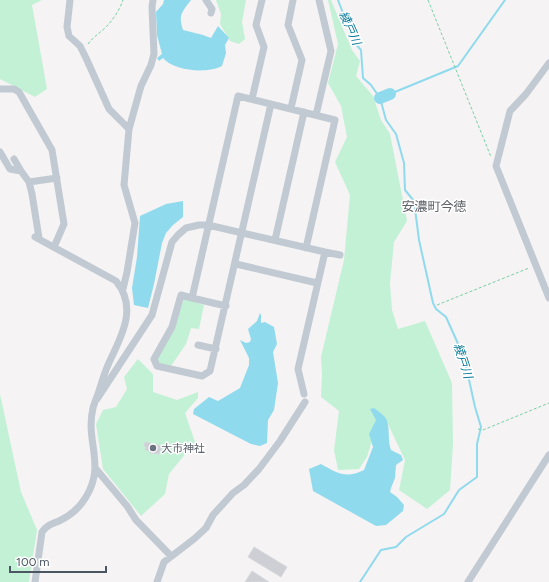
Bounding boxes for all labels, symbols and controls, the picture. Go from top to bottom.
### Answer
water label: 綾戸川 [336,9,365,49]
district label: 安濃町今徳 [401,199,467,214]
water label: 綾戸川 [451,342,476,382]
place label: 大市神社 [161,442,205,455]
marker: 大市神社 [148,443,158,453]
scale bar [10,548,106,574]
text: 100 m [16,555,50,569]

